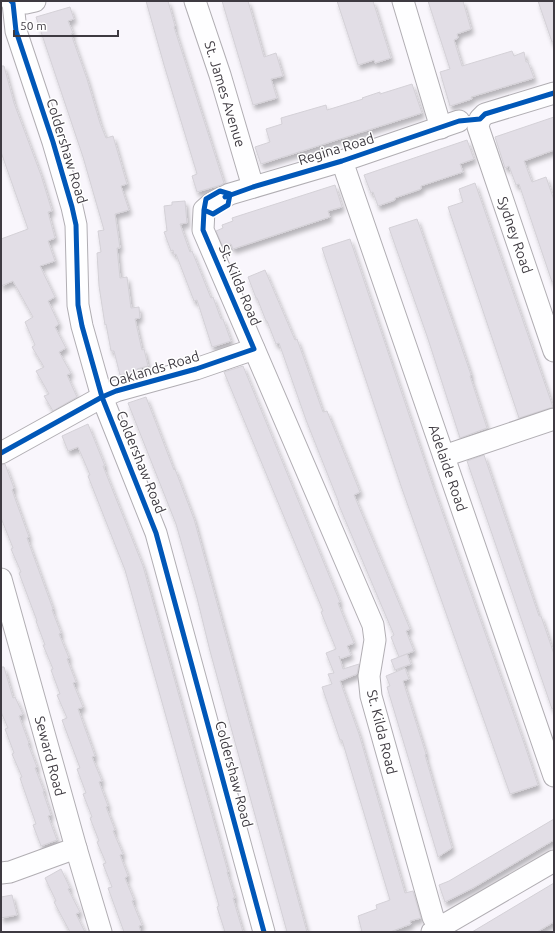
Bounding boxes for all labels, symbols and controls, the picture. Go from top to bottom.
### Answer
scale bar [14,12,118,38]
text: 50 m [20,19,47,32]
street label: St. James Avenue [201,39,249,149]
street label: Coldershaw Road [43,96,91,206]
street label: Regina Road [296,130,376,168]
street label: Sydney Road [494,195,536,275]
street label: St. Kilda Road [216,242,264,328]
street label: Oaklands Road [107,348,201,390]
street label: Coldershaw Road [113,408,169,516]
street label: Adelaide Road [426,423,470,513]
street label: St. Kilda Road [364,688,400,776]
street label: Seward Road [32,714,68,798]
street label: Coldershaw Road [212,719,256,829]

